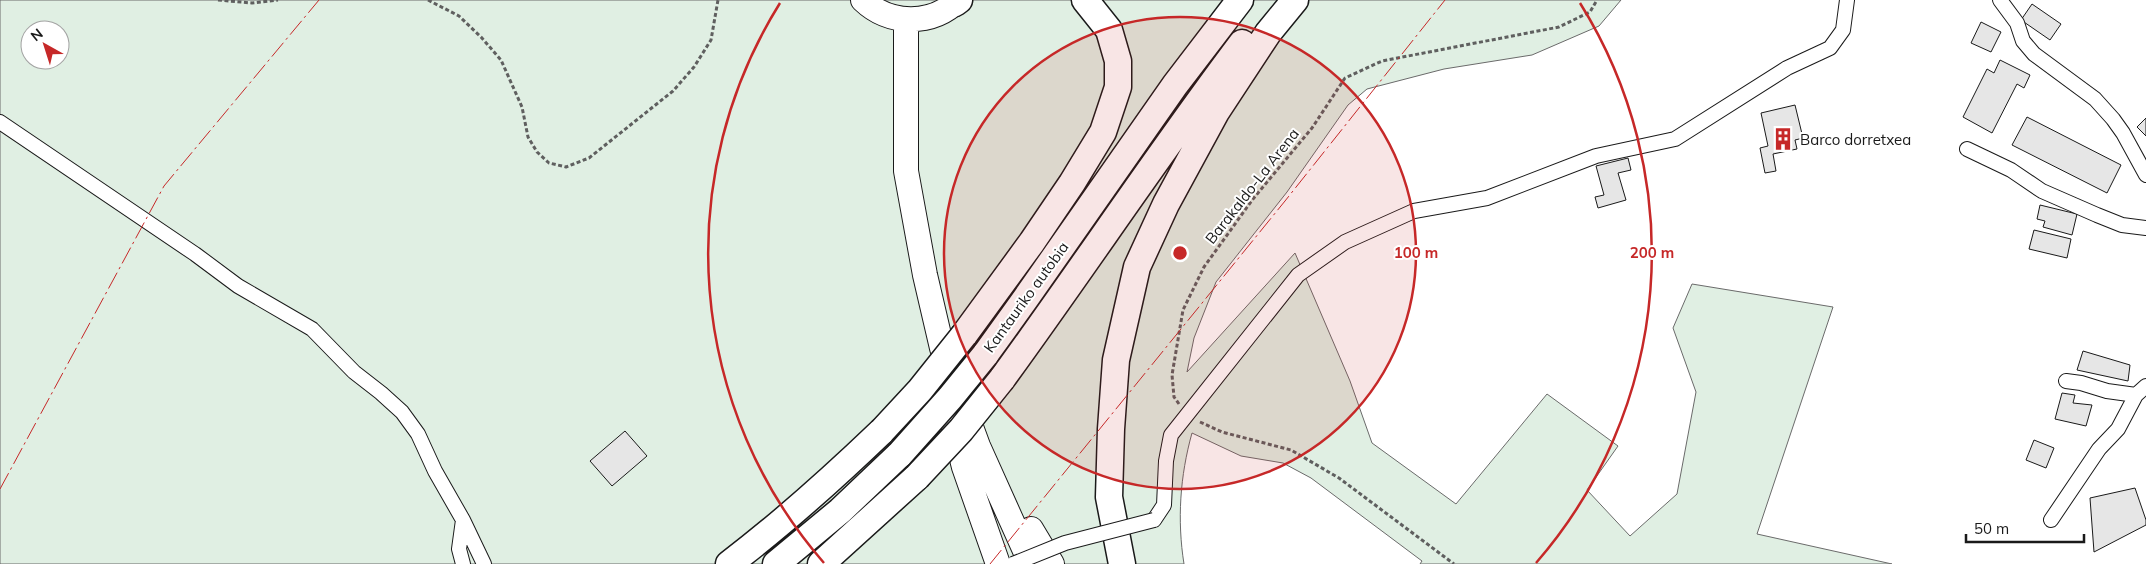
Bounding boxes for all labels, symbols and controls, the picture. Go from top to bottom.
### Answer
north arrow [20,20,70,70]
text: N [27,25,47,45]
street label: Barakaldo-La Arena [1201,124,1303,248]
building icon: Barco dorretxea [1770,126,1796,152]
place label: Barco dorretxea [1800,130,1911,149]
street label: Kantauriko autobia [979,238,1073,356]
text: 100 m [1394,243,1438,262]
text: 200 m [1630,243,1674,262]
centre of rings [1171,244,1189,262]
scale bar [1966,512,2084,544]
text: 50 m [1974,519,2009,538]

